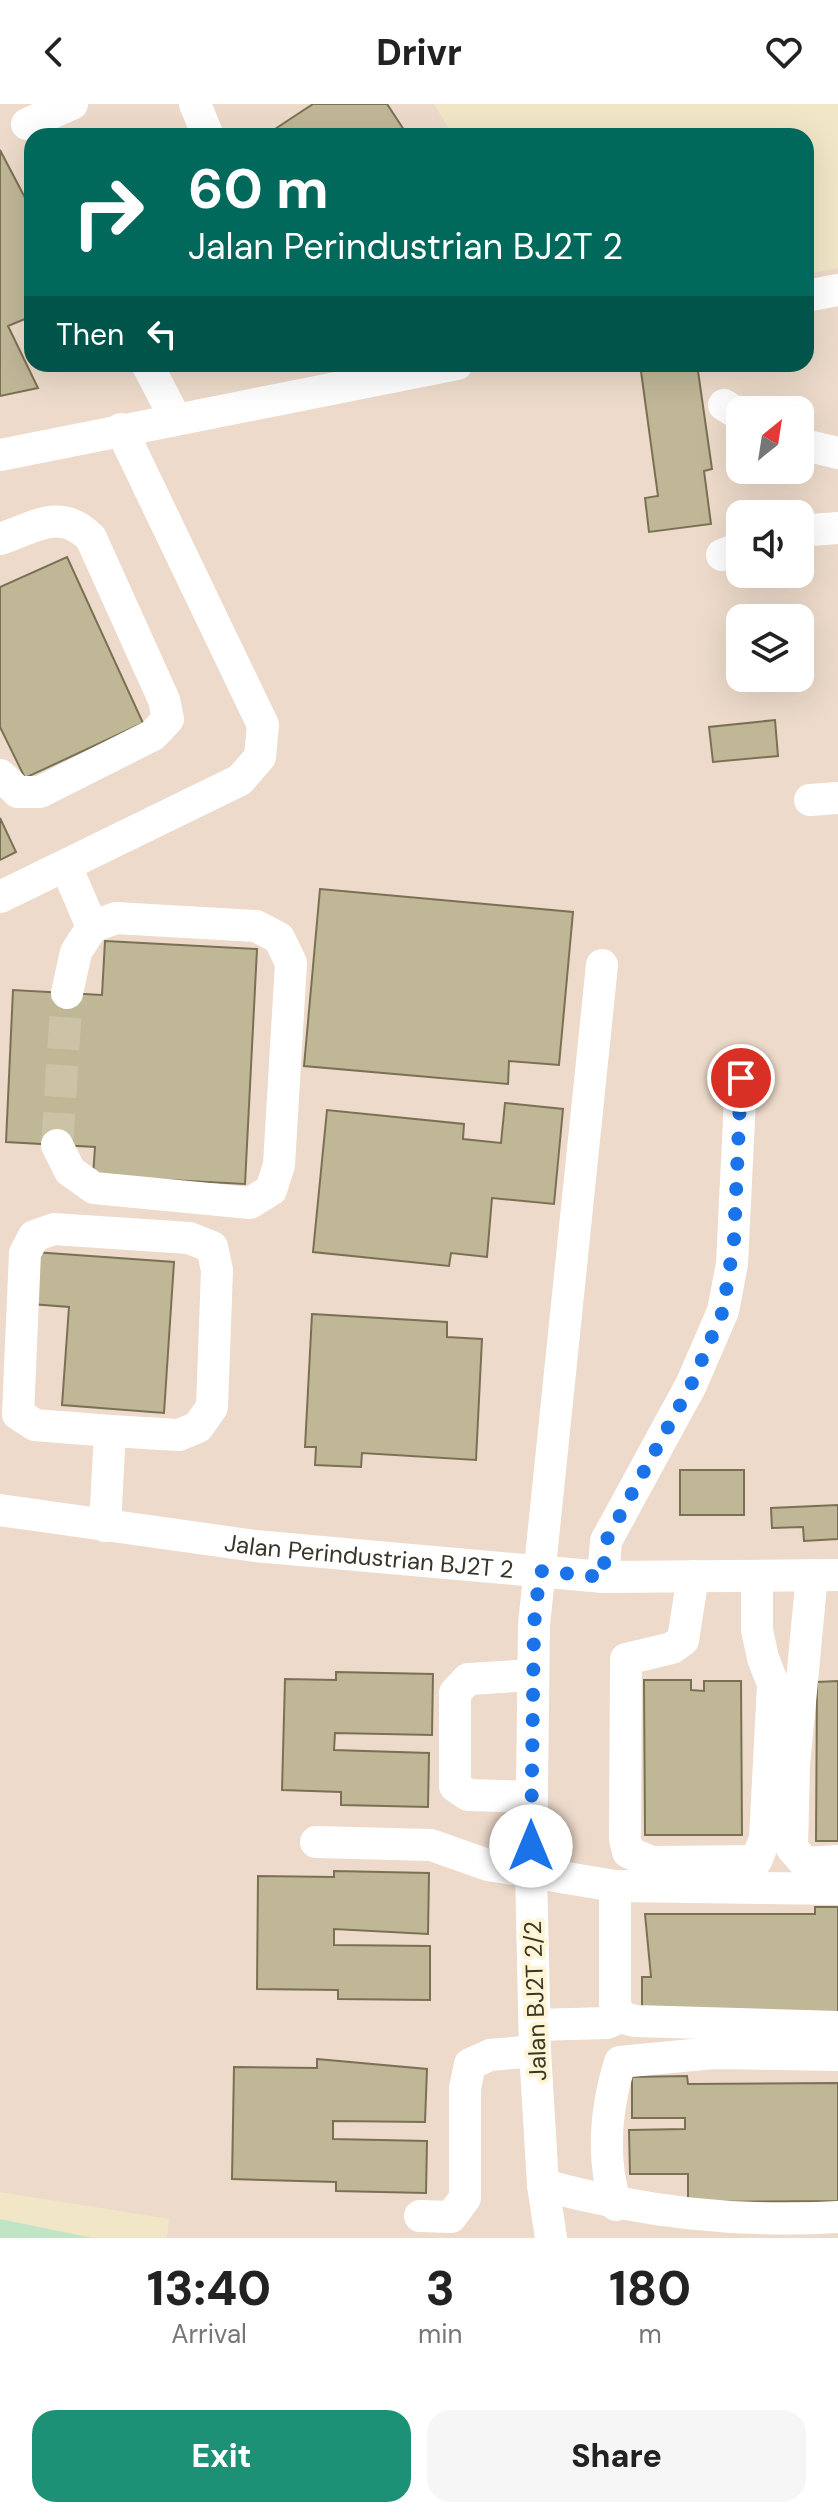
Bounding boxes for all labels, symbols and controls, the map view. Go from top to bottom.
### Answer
text: Drivr [376,29,462,76]
icon: back [32,30,76,74]
icon: heart [762,30,806,74]
text: 60 m [188,152,329,225]
icon: right [56,160,160,264]
text: Jalan Perindustrian BJ2T 2 [188,223,623,270]
icon: left [140,312,184,356]
text: Then [56,315,124,354]
north arrow [726,396,814,484]
map controls [726,396,814,692]
button: sound [726,500,814,588]
button: layers [726,604,814,692]
pin [707,1044,775,1112]
icon: arrive [719,1056,763,1100]
street label: Jalan Perindustrian BJ2T 2 [223,1526,515,1584]
position arrow [489,1804,573,1888]
street label: Jalan BJ2T 2/2 [517,1920,553,2082]
text: 13:40 [147,2257,271,2320]
text: 3 [426,2257,455,2320]
text: 180 [609,2257,691,2320]
text: Arrival [171,2317,247,2351]
text: min [418,2317,462,2351]
text: m [639,2317,662,2351]
button: Exit [32,2410,411,2502]
button: Share [427,2410,806,2502]

